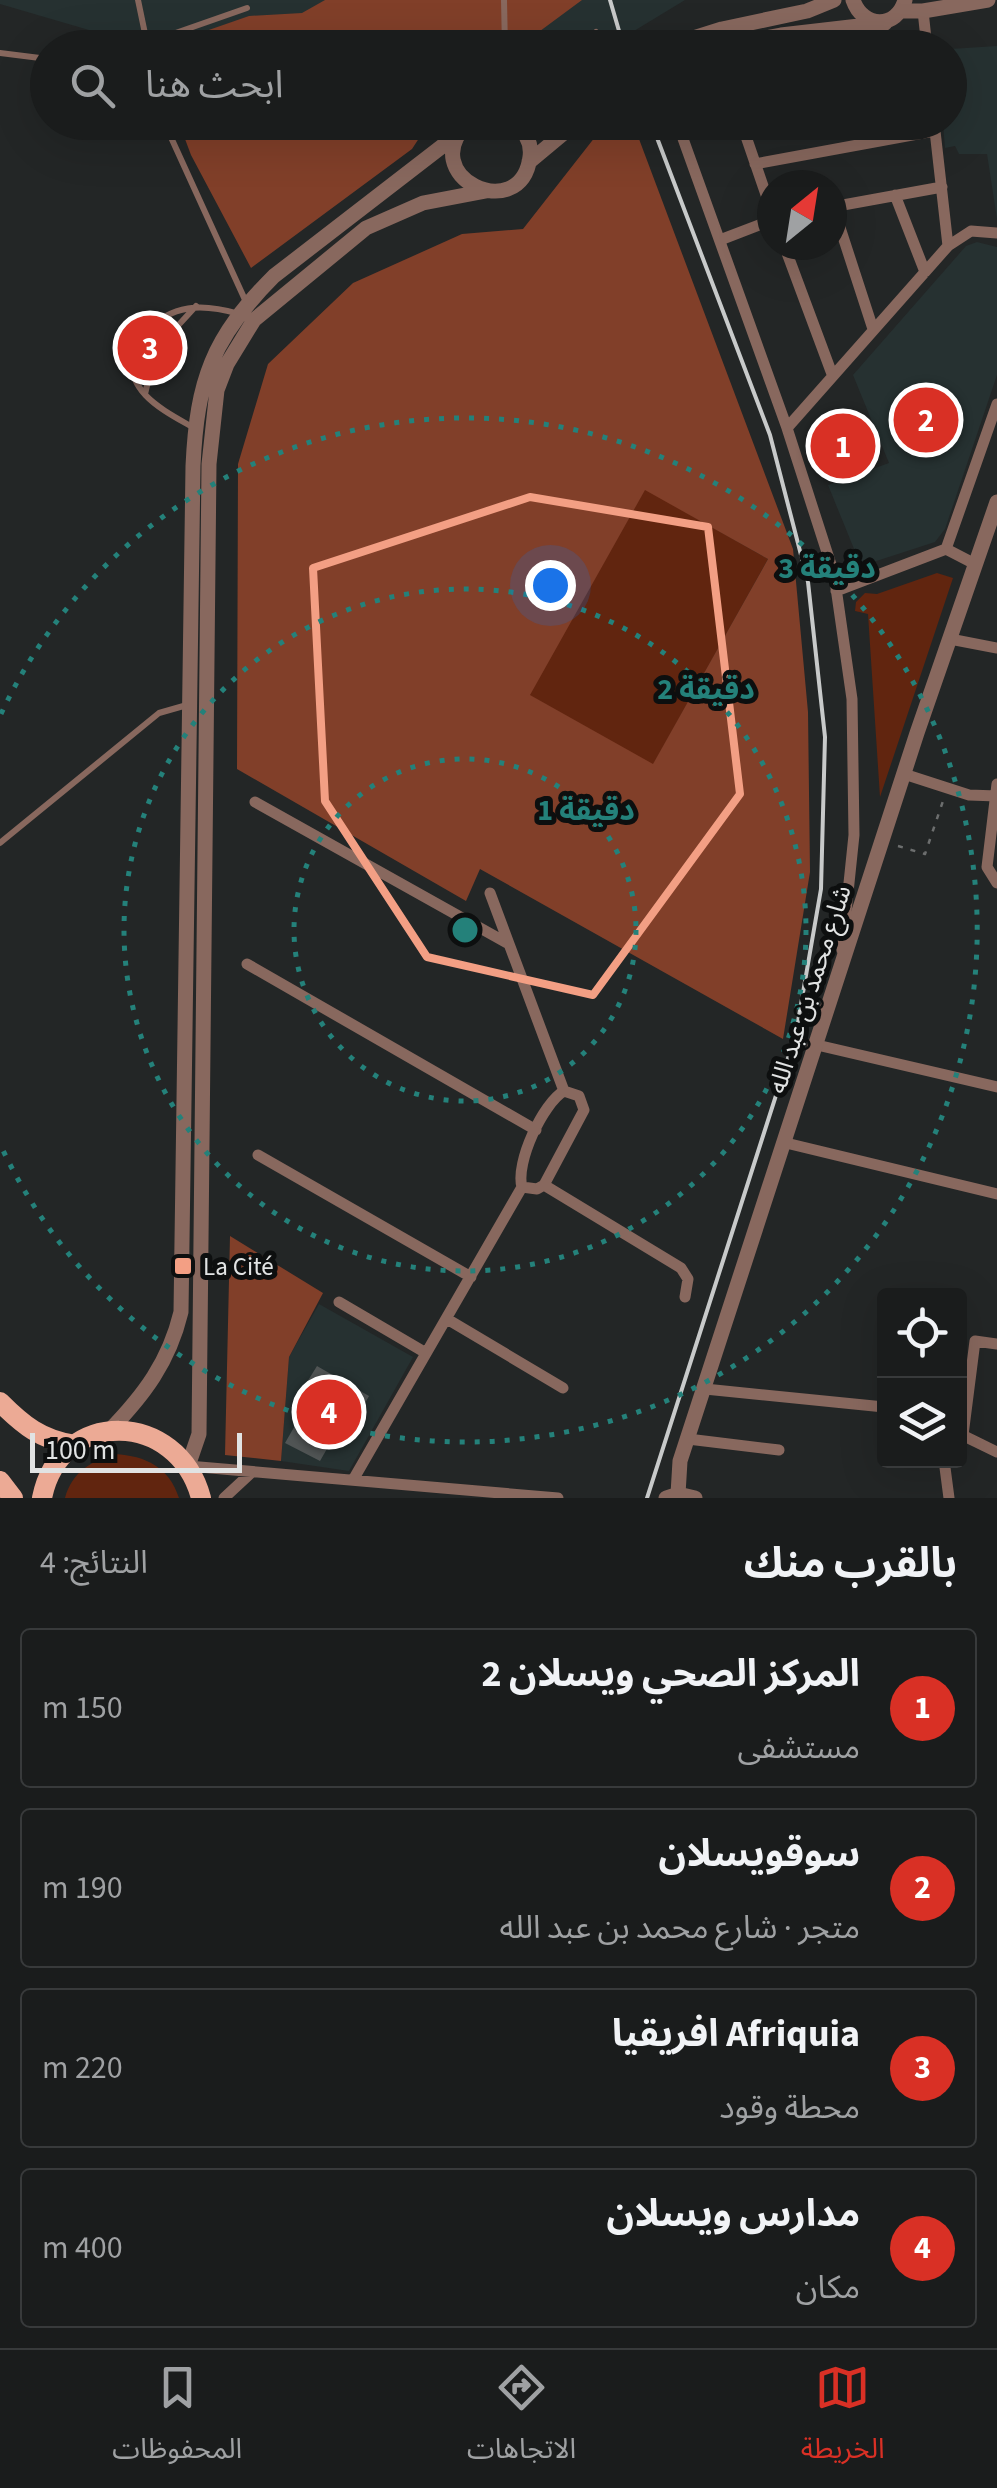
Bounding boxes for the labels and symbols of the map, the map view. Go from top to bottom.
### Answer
north arrow [757,170,847,260]
pin: 3 [118,310,182,386]
pin: 2 [894,382,958,458]
pin: 1 [810,408,876,484]
text: 3 دقيقة [778,547,876,590]
your location [525,560,576,611]
text: 2 دقيقة [657,668,755,711]
text: 1 دقيقة [537,789,635,832]
street label: شارع محمد بن عبد الله [759,881,861,1098]
centre of rings [447,912,483,948]
place label: La Cité [203,1249,274,1285]
marker: La Cité [172,1255,194,1277]
pin: 4 [296,1374,362,1450]
scale bar [30,1428,242,1472]

